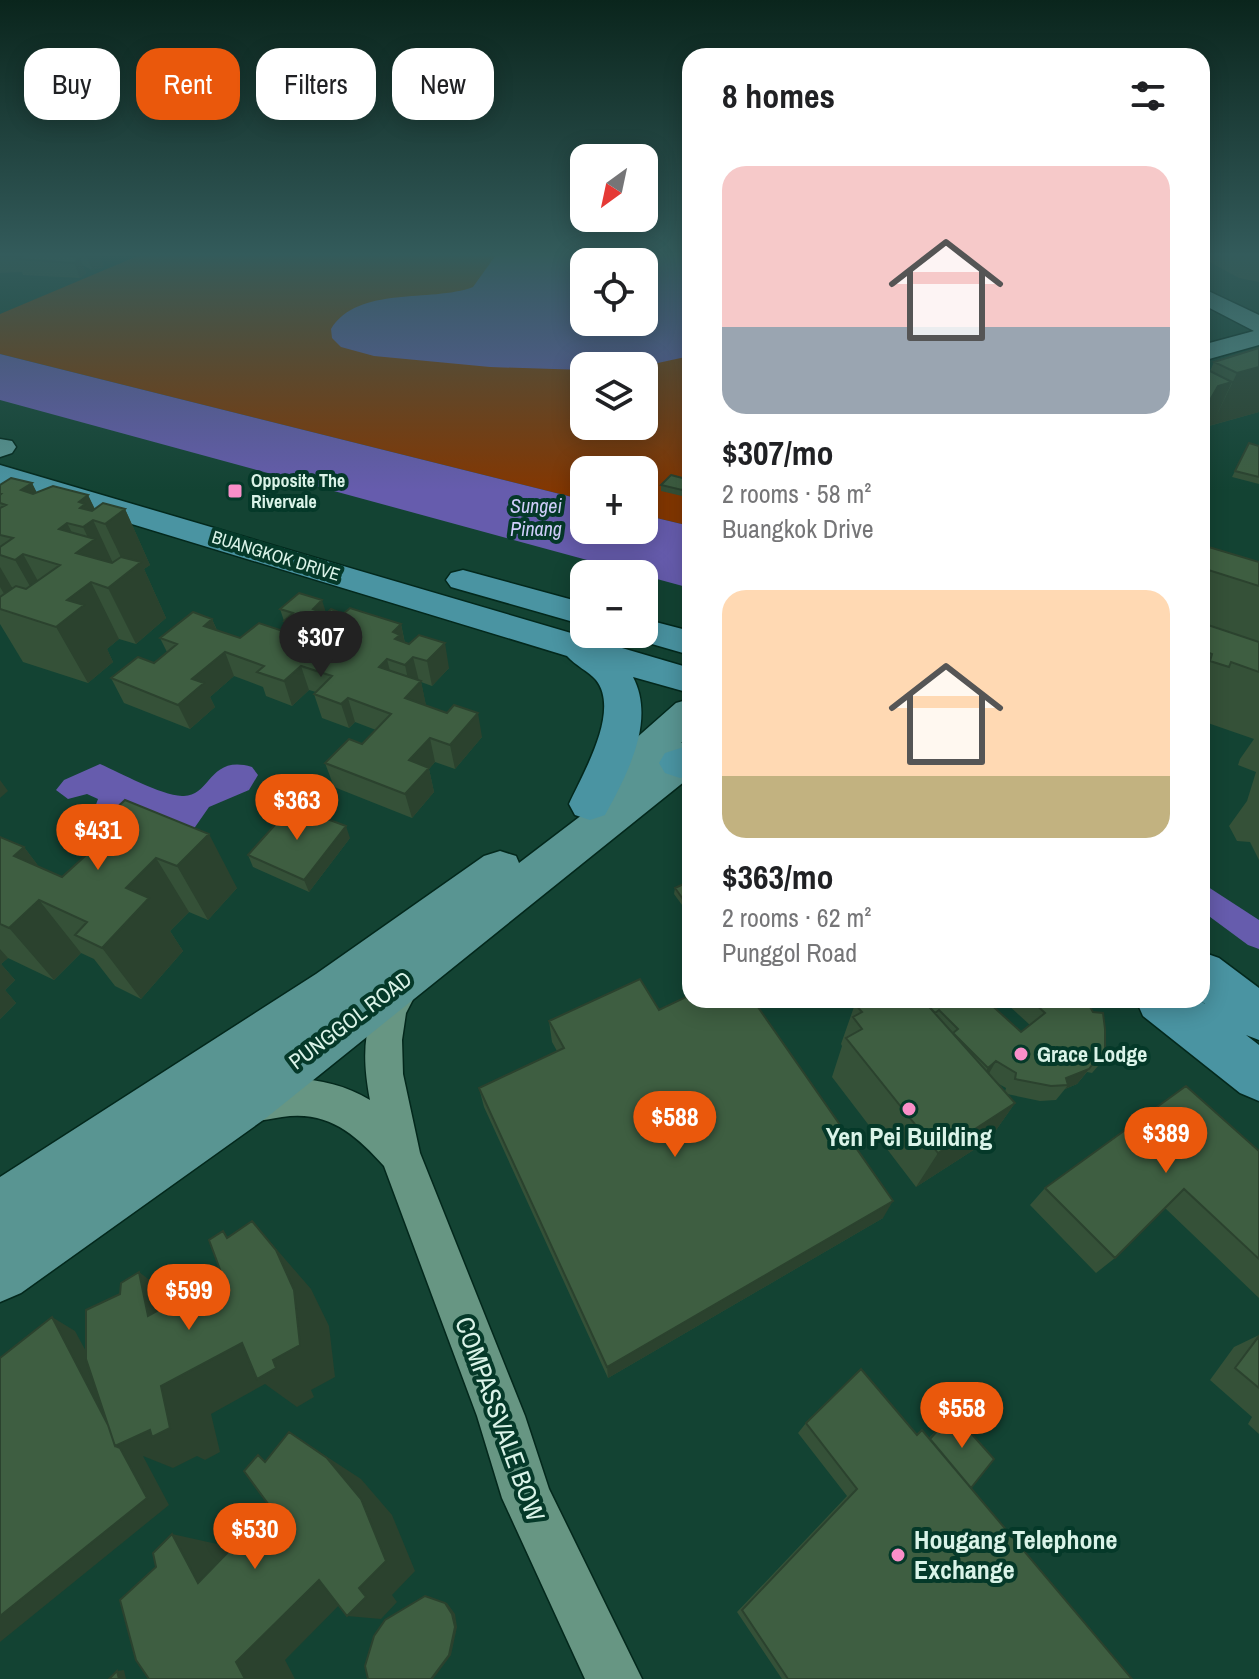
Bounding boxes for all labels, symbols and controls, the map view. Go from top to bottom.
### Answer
chip: Buy [24,48,120,120]
chip: Rent [136,48,240,120]
chip: Filters [256,48,376,120]
chip: New [392,48,494,120]
text: 8 homes [722,73,835,119]
icon: filters [1126,74,1170,118]
north arrow [570,144,658,232]
map controls [570,144,658,648]
icon: home [874,218,1018,362]
button: locate [570,248,658,336]
button: layers [570,352,658,440]
text: $307/mo [722,430,834,476]
button: + [570,456,658,544]
place label: Opposite The Rivervale [251,468,345,514]
text: 2 rooms · 58 m² [722,476,871,511]
marker: Opposite The Rivervale [226,482,244,500]
water label: Sungei Pinang [510,492,562,542]
text: Buangkok Drive [722,511,874,546]
street label: BUANGKOK DRIVE [209,524,343,587]
button: − [570,560,658,648]
pin: $307 [274,611,368,679]
text: $307 [297,619,345,654]
icon: home [874,642,1018,786]
pin: $363 [250,774,344,842]
text: $363 [273,782,321,817]
pin: $431 [51,804,145,872]
text: $431 [74,812,122,847]
text: $363/mo [722,854,834,900]
text: 2 rooms · 62 m² [722,900,871,935]
text: Punggol Road [722,935,857,970]
street label: PUNGGOL ROAD [282,964,418,1076]
place label: Grace Lodge [1037,1039,1147,1069]
marker: Grace Lodge [1012,1045,1030,1063]
pin: $588 [628,1091,722,1159]
text: $588 [651,1099,699,1134]
marker: Yen Pei Building [900,1100,918,1118]
pin: $389 [1119,1107,1213,1175]
text: $389 [1142,1115,1190,1150]
place label: Yen Pei Building [826,1119,992,1154]
pin: $599 [142,1264,236,1332]
text: $599 [165,1272,213,1307]
street label: COMPASSVALE BOW [447,1312,554,1526]
pin: $558 [915,1382,1009,1450]
text: $558 [938,1390,986,1425]
pin: $530 [208,1503,302,1571]
text: $530 [231,1511,279,1546]
place label: Hougang Telephone Exchange [914,1522,1117,1587]
marker: Hougang Telephone Exchange [889,1546,907,1564]

